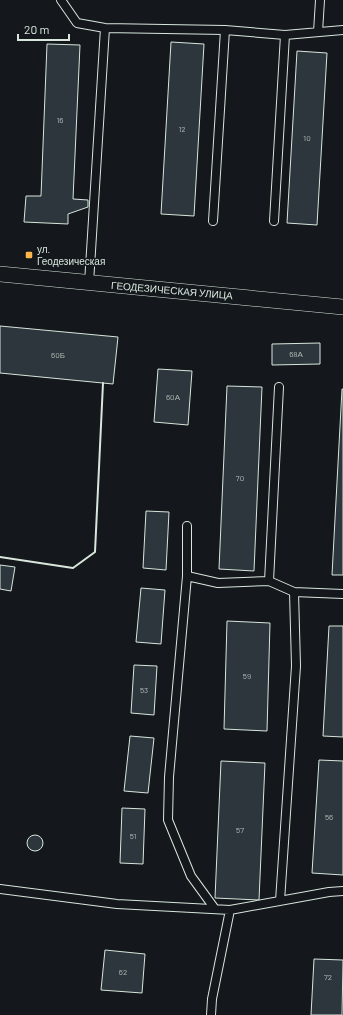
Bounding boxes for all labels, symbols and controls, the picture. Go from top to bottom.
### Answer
scale bar [18,16,69,42]
text: 20 m [24,22,50,36]
house number: 16 [57,115,63,125]
house number: 12 [178,124,186,134]
house number: 10 [303,133,311,143]
place label: ул. Геодезическая [37,243,105,267]
marker: ул. Геодезическая [24,250,34,260]
street label: ГЕОДЕЗИЧЕСКАЯ УЛИЦА [111,279,234,301]
house number: 68А [289,349,303,359]
house number: 60Б [51,350,65,360]
house number: 60А [166,392,181,402]
house number: 70 [236,473,244,483]
house number: 59 [243,671,251,681]
house number: 53 [140,685,148,695]
house number: 56 [325,812,333,822]
house number: 57 [236,825,244,835]
house number: 51 [130,831,137,841]
house number: 62 [119,967,127,977]
house number: 72 [324,972,332,982]

